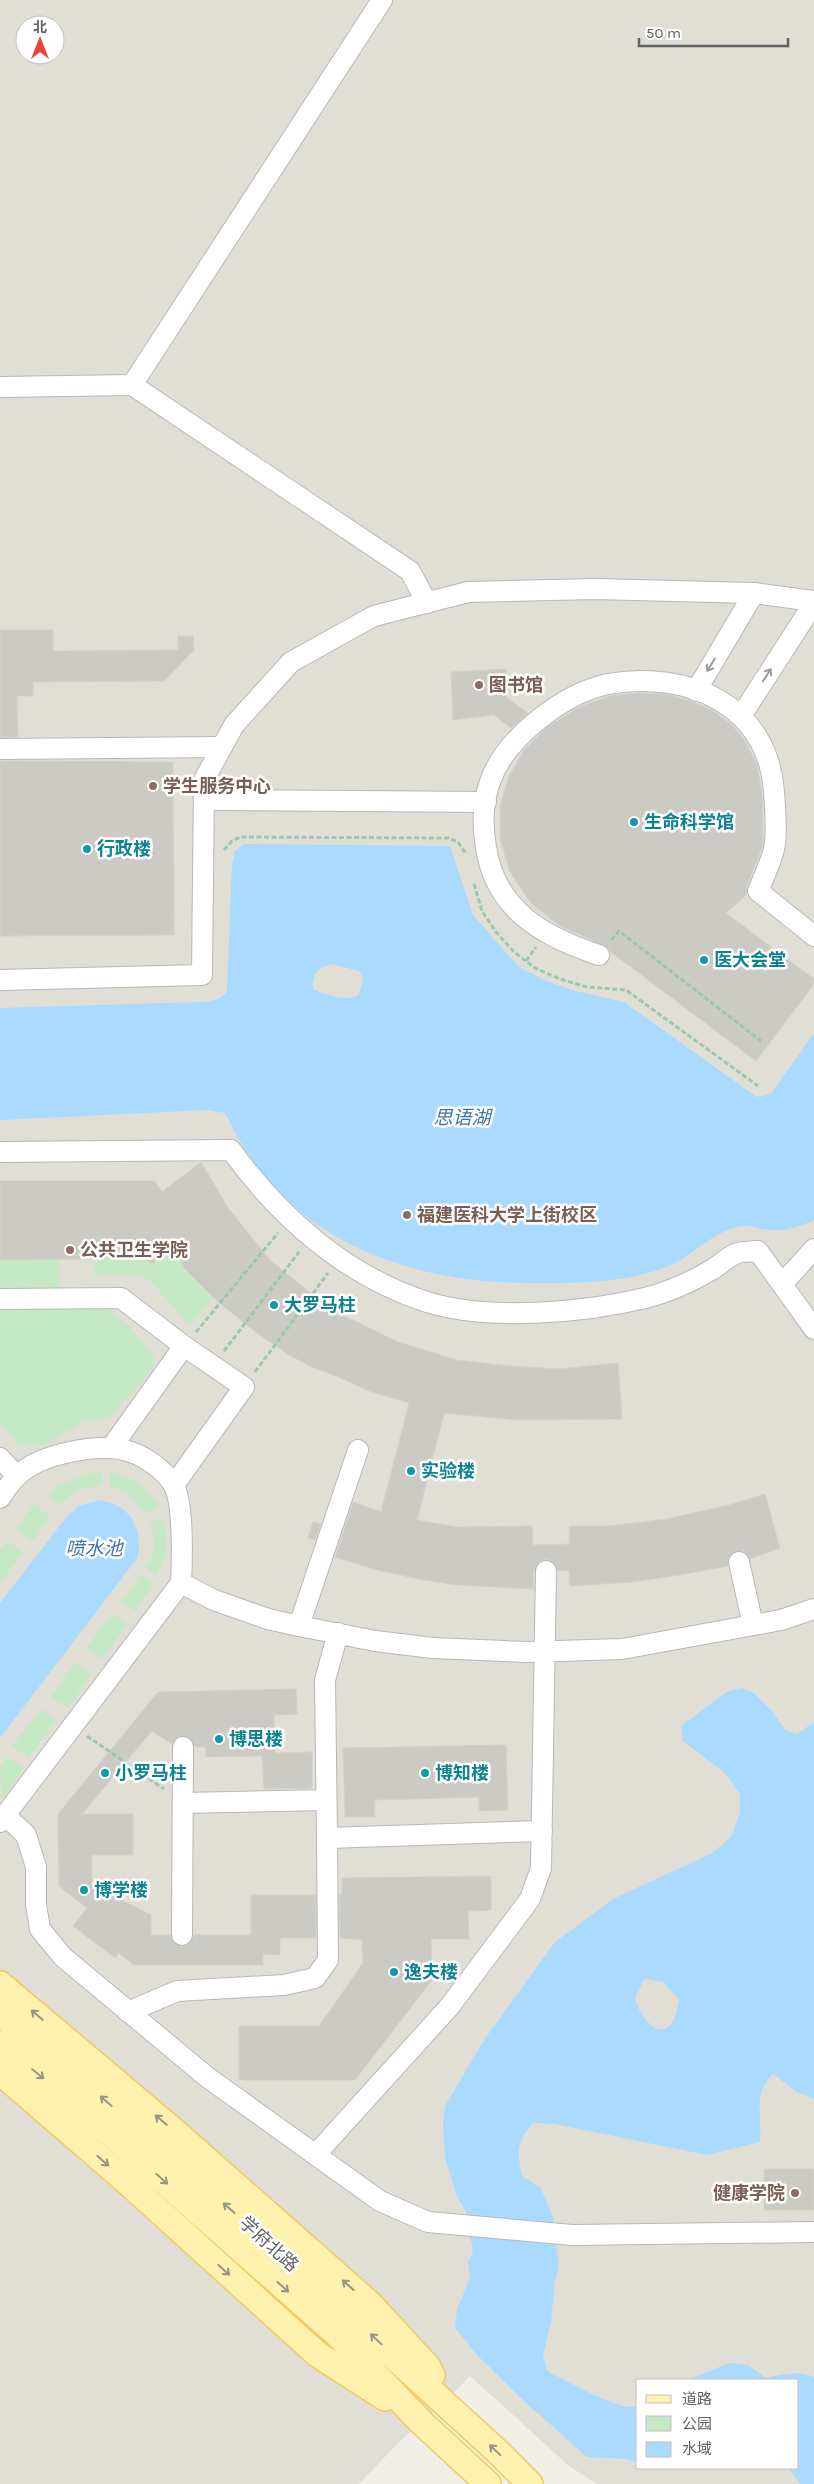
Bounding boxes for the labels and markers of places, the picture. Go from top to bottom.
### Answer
place label: 图书馆 [489,674,543,696]
marker: 图书馆 [473,679,485,691]
place label: 学生服务中心 [163,775,271,797]
marker: 学生服务中心 [147,780,159,792]
place label: 生命科学馆 [644,811,734,833]
marker: 生命科学馆 [628,816,640,828]
place label: 行政楼 [97,838,151,860]
marker: 行政楼 [81,843,93,855]
place label: 医大会堂 [714,949,786,971]
marker: 医大会堂 [698,954,710,966]
place label: 福建医科大学上街校区 [417,1204,597,1226]
marker: 福建医科大学上街校区 [401,1209,413,1221]
place label: 公共卫生学院 [80,1239,188,1261]
marker: 公共卫生学院 [64,1244,76,1256]
place label: 大罗马柱 [284,1294,356,1316]
marker: 大罗马柱 [268,1299,280,1311]
place label: 实验楼 [421,1460,475,1482]
marker: 实验楼 [405,1465,417,1477]
place label: 博思楼 [229,1728,283,1750]
marker: 博思楼 [213,1733,225,1745]
place label: 小罗马柱 [115,1762,187,1784]
place label: 博知楼 [435,1762,489,1784]
marker: 小罗马柱 [99,1767,111,1779]
marker: 博知楼 [419,1767,431,1779]
place label: 博学楼 [94,1879,148,1901]
marker: 博学楼 [78,1884,90,1896]
place label: 逸夫楼 [404,1961,458,1983]
marker: 逸夫楼 [388,1966,400,1978]
place label: 健康学院 [713,2182,785,2204]
marker: 健康学院 [789,2187,801,2199]

